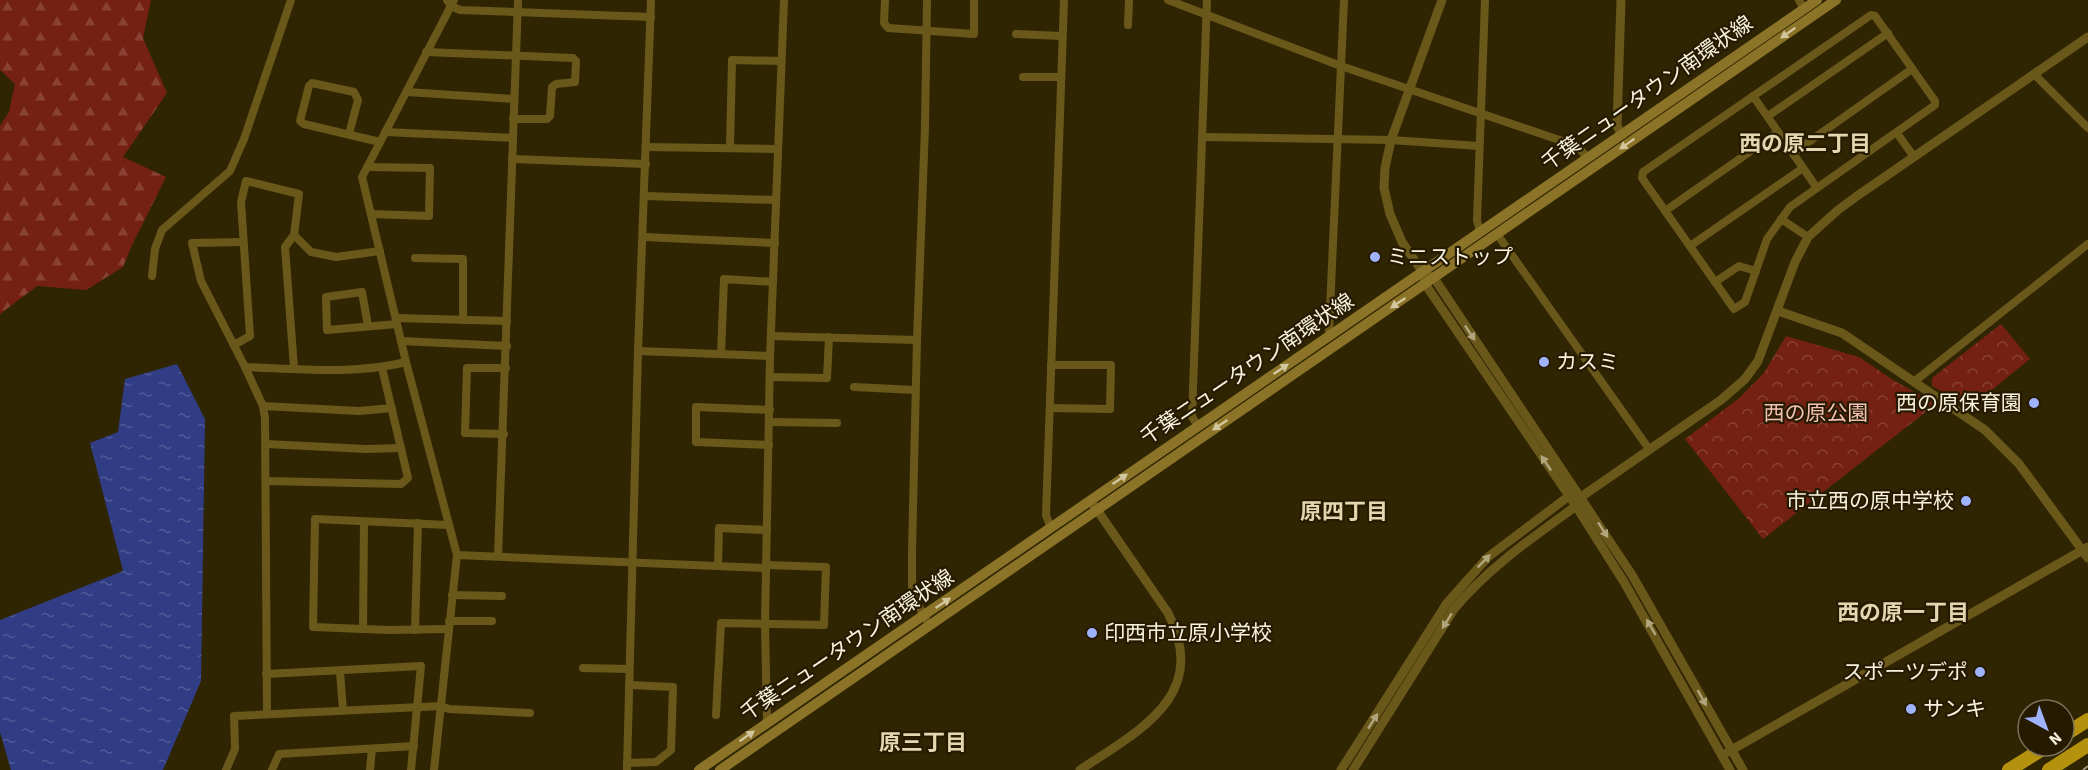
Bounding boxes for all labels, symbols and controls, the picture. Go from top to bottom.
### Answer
street label: 千葉ニュータウン南環状線 [1535,8,1759,178]
one-way arrow [1780,27,1796,39]
district label: 西の原二丁目 [1739,128,1871,160]
one-way arrow [1620,138,1636,150]
place label: ミニストップ [1387,242,1513,272]
marker: ミニストップ [1368,250,1382,264]
street label: 千葉ニュータウン南環状線 [1134,286,1360,452]
one-way arrow [1390,297,1406,308]
one-way arrow [1465,325,1476,342]
place label: カスミ [1556,347,1619,377]
marker: カスミ [1537,355,1551,369]
one-way arrow [1273,364,1289,375]
place label: 西の原保育園 [1896,388,2022,418]
marker: 西の原保育園 [2027,396,2041,410]
park label: 西の原公園 [1764,398,1869,428]
one-way arrow [1212,419,1228,431]
one-way arrow [1540,455,1552,471]
one-way arrow [1112,474,1128,485]
place label: 市立西の原中学校 [1786,486,1954,516]
marker: 市立西の原中学校 [1959,494,1973,508]
district label: 原四丁目 [1300,496,1388,528]
one-way arrow [1597,522,1608,538]
one-way arrow [1477,555,1491,569]
street label: 千葉ニュータウン南環状線 [734,562,960,728]
district label: 西の原一丁目 [1837,597,1969,629]
one-way arrow [935,598,951,609]
one-way arrow [1442,613,1453,629]
place label: 印西市立原小学校 [1104,618,1272,648]
one-way arrow [1645,619,1656,635]
marker: 印西市立原小学校 [1085,626,1099,640]
place label: スポーツデポ [1842,657,1968,687]
marker: スポーツデポ [1973,665,1987,679]
one-way arrow [1697,689,1707,706]
place label: サンキ [1923,694,1986,724]
north arrow [2016,698,2076,758]
marker: サンキ [1904,702,1918,716]
one-way arrow [1367,712,1378,729]
district label: 原三丁目 [879,727,967,759]
text: N [2044,727,2066,750]
one-way arrow [739,731,755,742]

